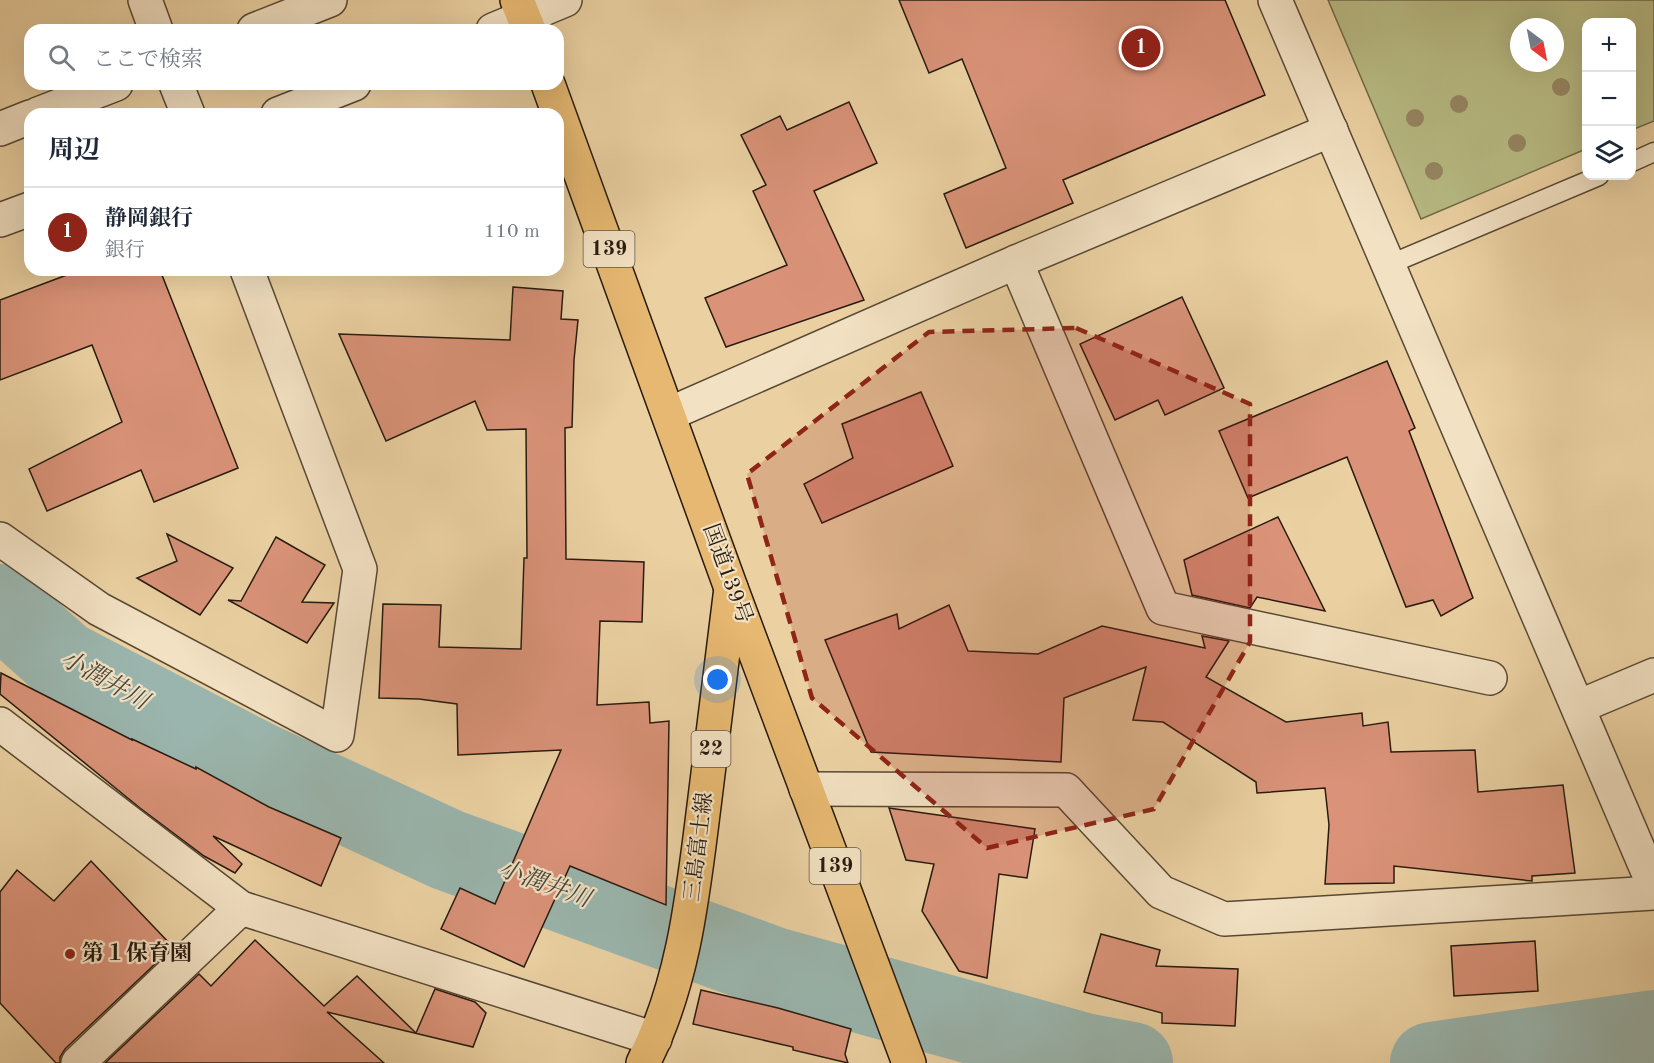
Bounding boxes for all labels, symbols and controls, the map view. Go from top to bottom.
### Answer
north arrow [1510,18,1564,72]
map controls [1582,18,1636,180]
button: + [1582,18,1636,72]
search box [24,24,564,90]
pin: 1 [1122,26,1160,70]
icon: search [45,41,78,74]
text: ここで検索 [93,49,203,71]
button: − [1582,72,1636,126]
button: layers [1582,126,1636,180]
text: 周辺 [48,138,100,164]
text: 静岡銀行 [105,208,193,230]
text: 1 [62,222,73,242]
text: 110 m [484,222,540,242]
road number: 139 [584,231,634,267]
text: 銀行 [105,241,145,261]
street label: 国道139号 [699,521,757,627]
water label: 小潤井川 [56,645,156,716]
your location [703,665,732,694]
road number: 22 [692,731,730,767]
street label: 三島富士線 [679,791,717,903]
road number: 139 [810,848,860,884]
water label: 小潤井川 [495,854,597,914]
place label: 第１保育園 [82,941,192,965]
marker: 第１保育園 [63,947,77,961]

